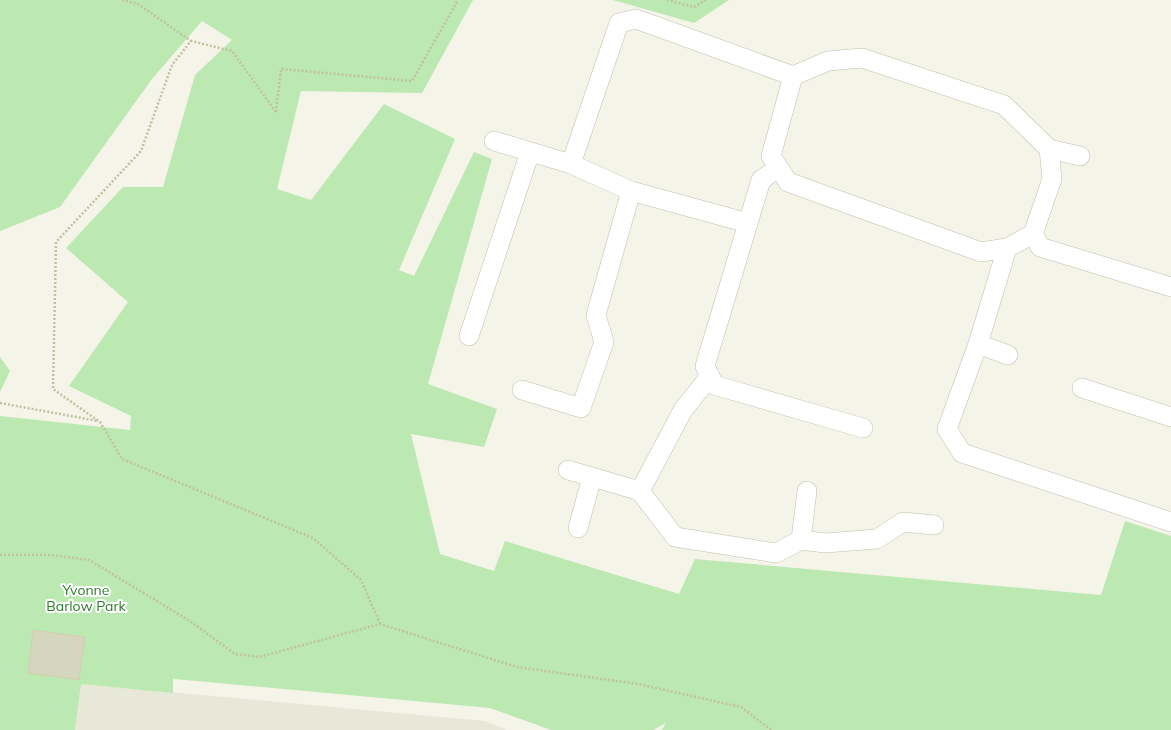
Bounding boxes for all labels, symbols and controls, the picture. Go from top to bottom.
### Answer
park label: Yvonne Barlow Park [46,581,127,615]

